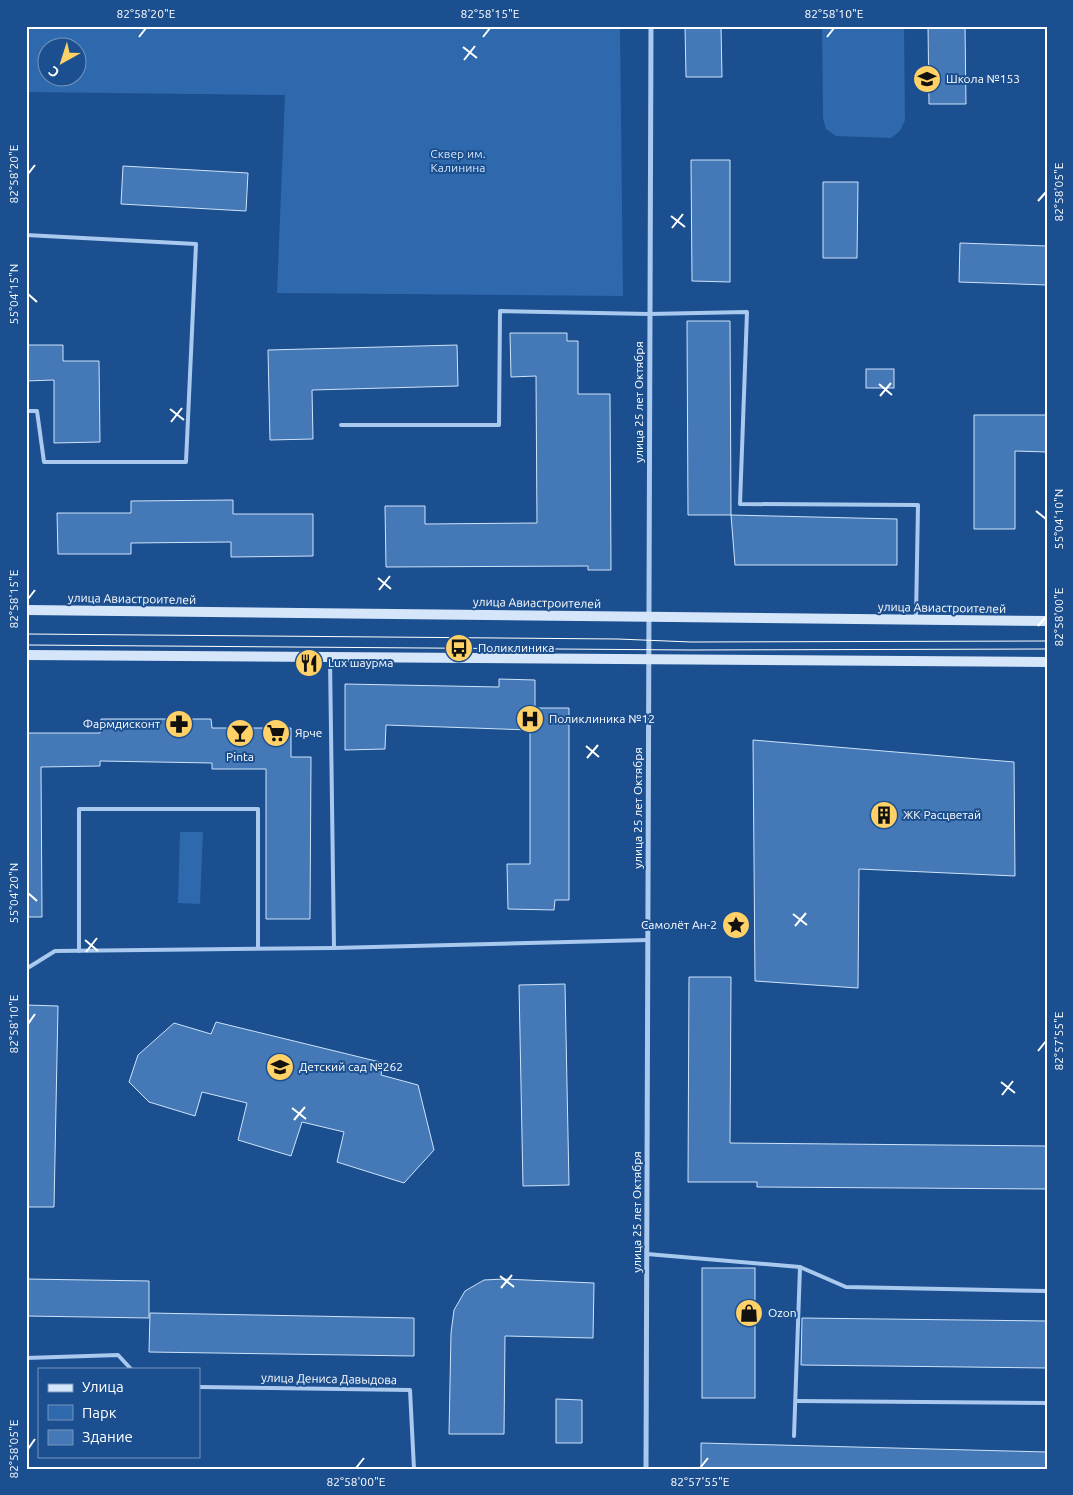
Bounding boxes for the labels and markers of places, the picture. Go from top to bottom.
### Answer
school or university icon: Школа №153 [912,64,942,94]
place label: Школа №153 [946,72,1020,85]
bus stop icon: Поликлиника [444,633,474,663]
place label: Поликлиника [478,641,554,654]
restaurant icon: Lux шаурма [294,648,324,678]
place label: Lux шаурма [328,656,393,669]
hospital icon: Поликлиника №12 [515,704,545,734]
pharmacy icon: Фармдисконт [164,709,194,739]
place label: Поликлиника №12 [549,712,655,725]
place label: Фармдисконт [83,717,161,730]
bar icon: Pinta [225,718,255,748]
supermarket icon: Ярче [261,718,291,748]
place label: Ярче [295,726,322,739]
place label: Pinta [226,750,254,763]
building icon: ЖК Расцветай [869,800,899,830]
place label: ЖК Расцветай [903,808,981,821]
place icon: Самолёт Ан-2 [721,910,751,940]
place label: Самолёт Ан-2 [641,918,717,931]
school or university icon: Детский сад №262 [265,1052,295,1082]
place label: Детский сад №262 [299,1060,403,1073]
shop icon: Ozon [734,1298,764,1328]
place label: Ozon [768,1306,797,1319]

